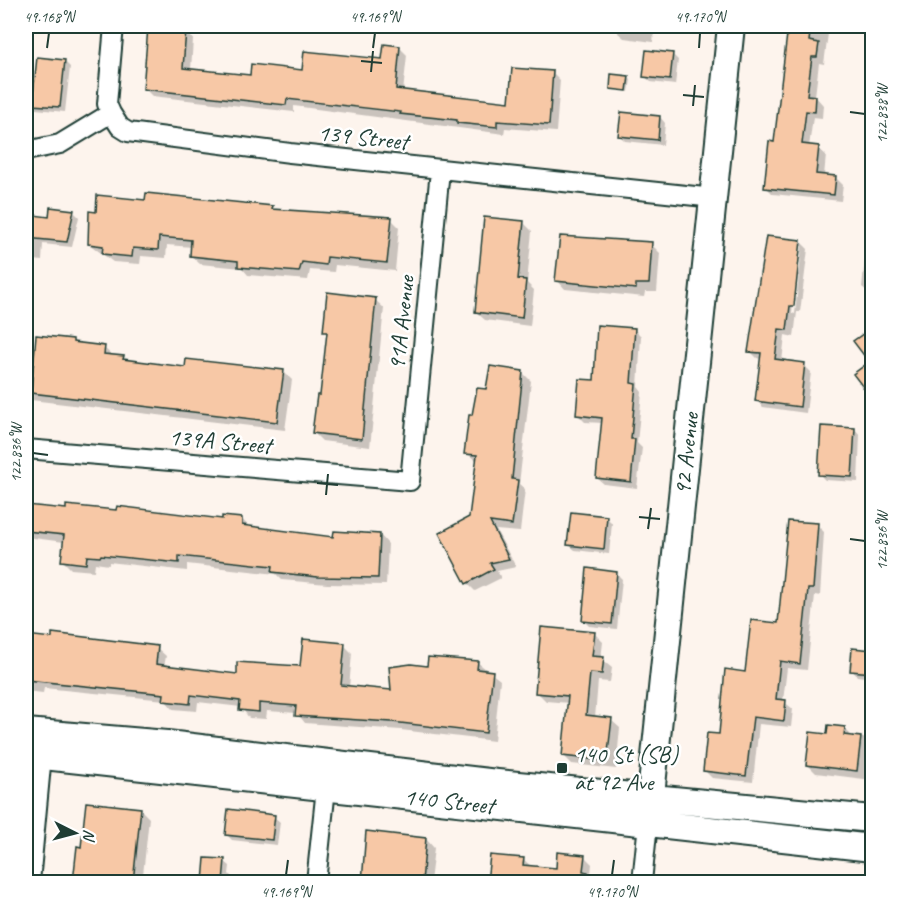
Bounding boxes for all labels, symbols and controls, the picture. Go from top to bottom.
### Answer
text: 49.168°N [24,8,77,27]
text: 49.169°N [350,8,403,27]
text: 49.170°N [675,8,728,27]
text: 122.838°W [873,82,892,143]
street label: 139 Street [316,117,413,157]
street label: 91A Avenue [381,272,421,372]
street label: 92 Avenue [667,409,705,497]
text: 122.836°W [7,421,26,482]
street label: 139A Street [168,422,275,461]
text: 122.836°W [873,509,892,570]
place label: 140 St (SB) at 92 Ave [574,739,679,797]
marker: 140 St (SB) at 92 Ave [555,761,569,775]
street label: 140 Street [402,781,499,821]
north arrow [45,803,105,863]
text: N [78,828,99,844]
text: 49.169°N [261,883,314,902]
text: 49.170°N [587,883,640,902]

